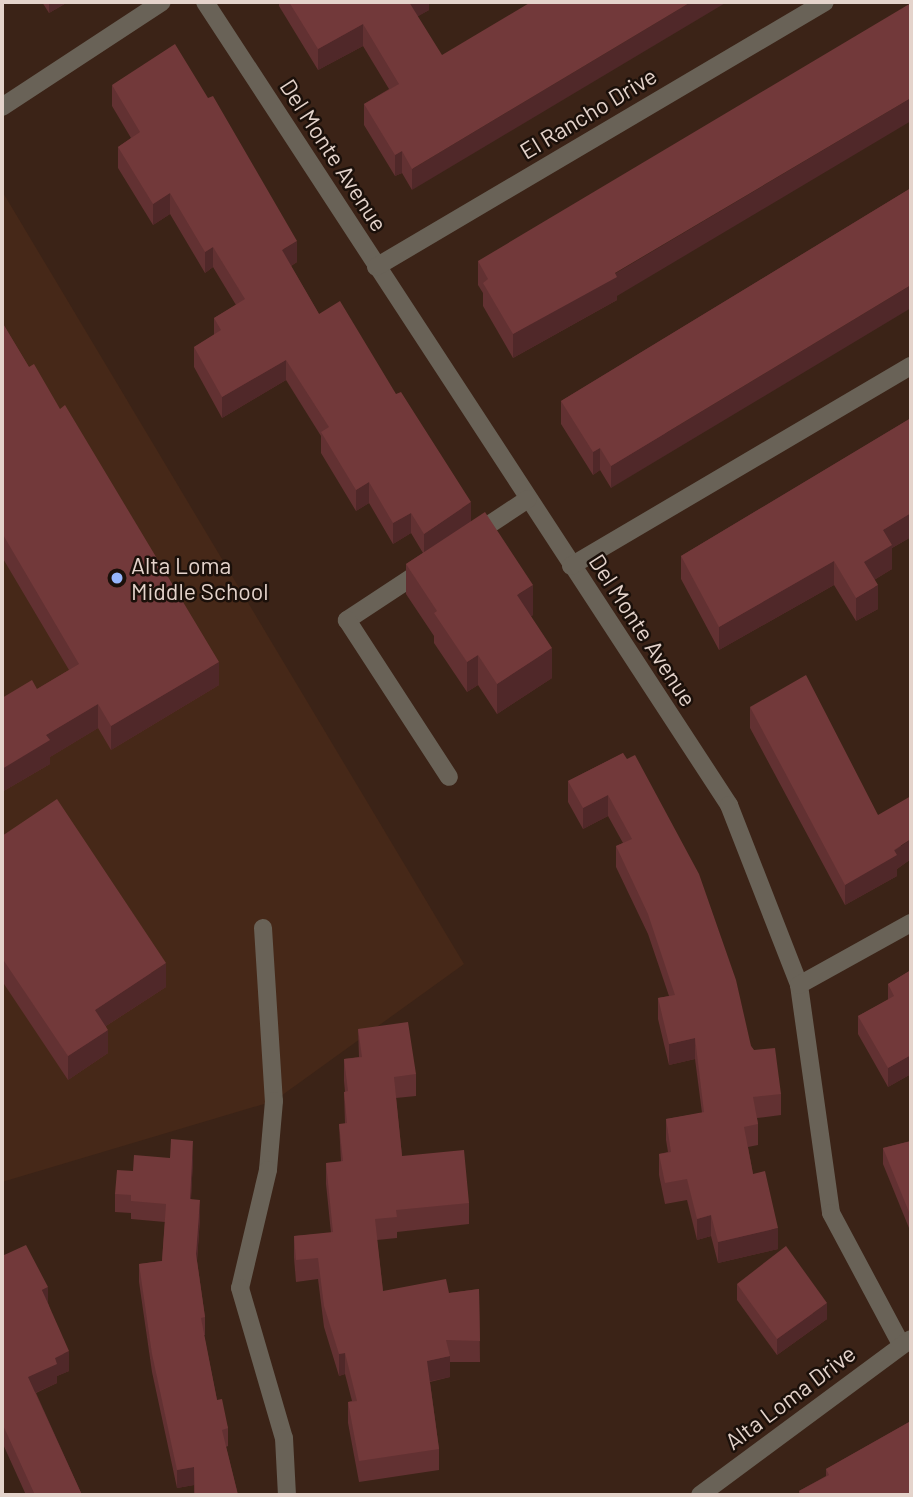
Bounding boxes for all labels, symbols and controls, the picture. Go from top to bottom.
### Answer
street label: El Rancho Drive [515,61,661,165]
street label: Del Monte Avenue [275,74,393,236]
street label: Del Monte Avenue [584,549,702,711]
place label: Alta Loma Middle School [131,551,269,605]
marker: Alta Loma Middle School [109,570,125,586]
street label: Alta Loma Drive [719,1339,861,1455]

